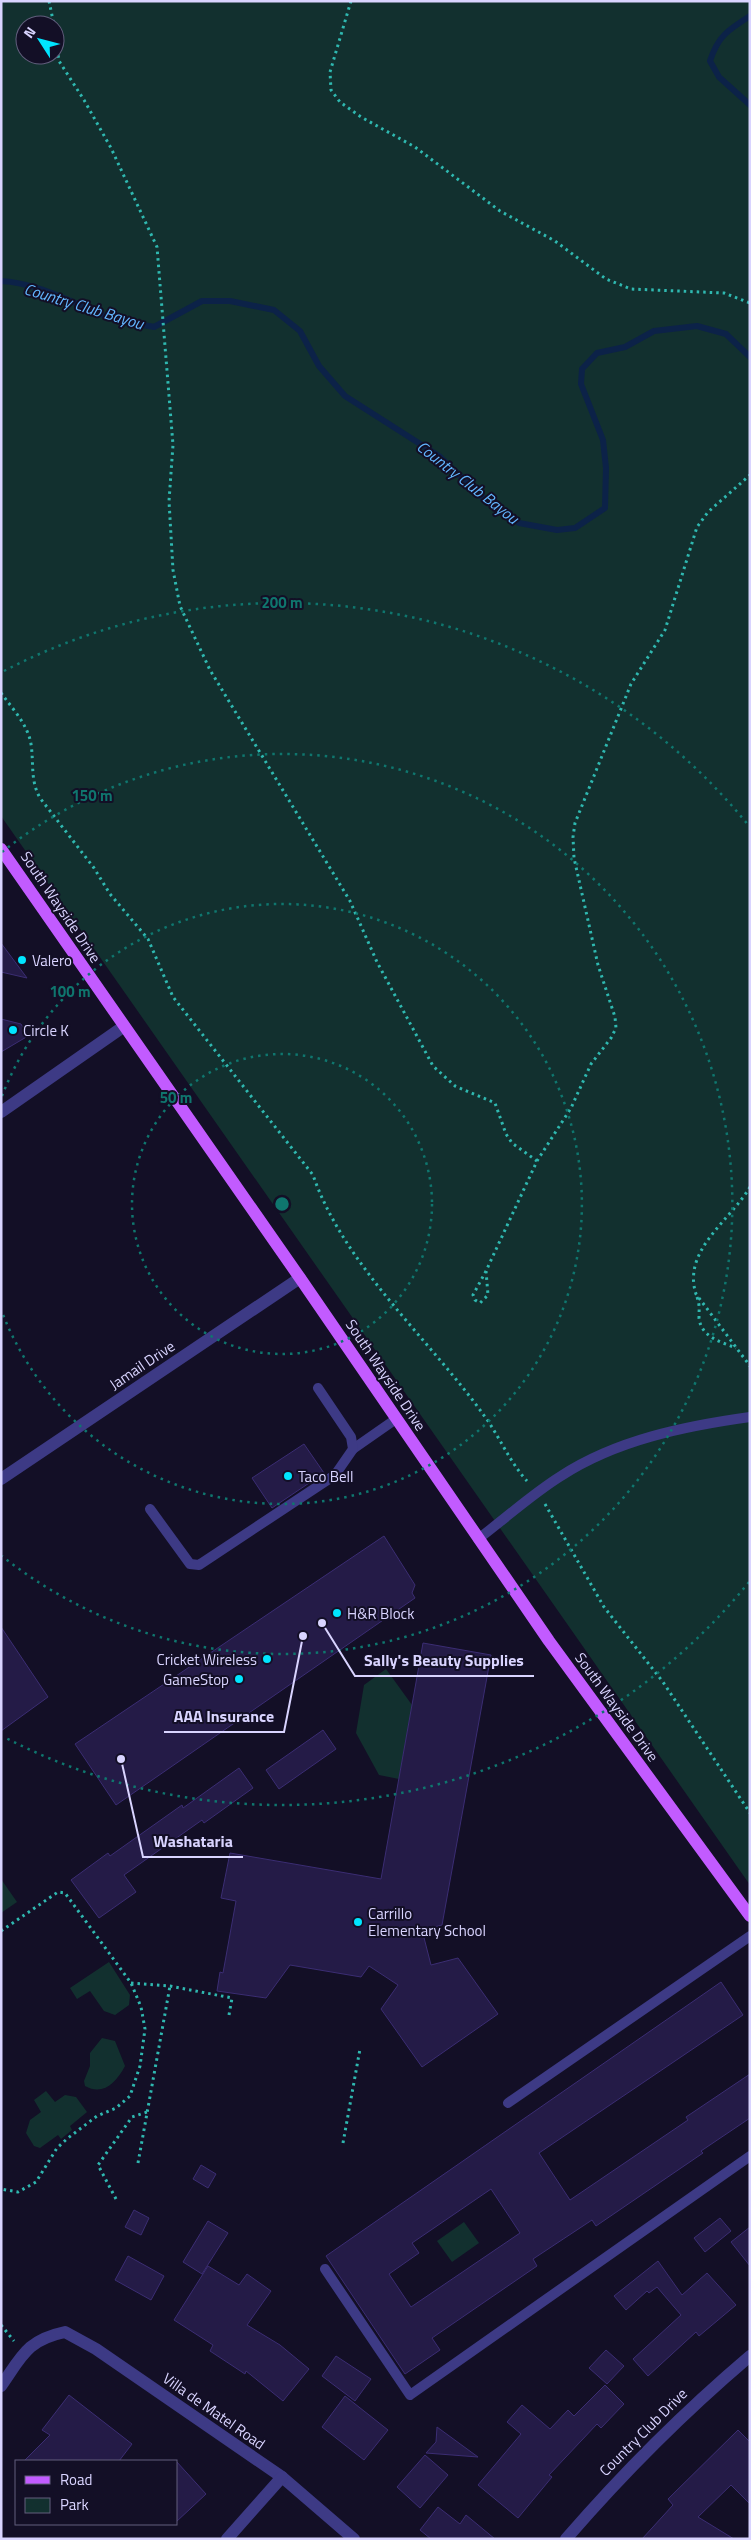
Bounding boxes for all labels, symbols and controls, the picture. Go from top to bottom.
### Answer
north arrow [15,15,65,65]
text: N [18,22,40,42]
water label: Country Club Bayou [21,276,148,336]
water label: Country Club Bayou [412,434,525,530]
text: 200 m [261,591,303,614]
text: 150 m [71,784,113,807]
street label: South Wayside Drive [15,847,107,967]
place label: Valero [32,949,72,972]
marker: Valero [16,954,28,966]
text: 100 m [49,980,91,1003]
place label: Circle K [23,1019,69,1042]
marker: Circle K [7,1024,19,1036]
text: 50 m [160,1086,192,1109]
centre of rings [273,1195,291,1213]
street label: South Wayside Drive [340,1315,432,1435]
street label: Jamail Drive [105,1335,179,1395]
place label: Taco Bell [298,1465,354,1488]
marker: Taco Bell [282,1470,294,1482]
place label: H&R Block [347,1602,414,1625]
marker: H&R Block [331,1607,343,1619]
callout: Sally's Beauty Supplies [355,1645,534,1676]
place label: Cricket Wireless [157,1648,257,1671]
text: Sally's Beauty Supplies [364,1648,524,1672]
street label: South Wayside Drive [569,1648,665,1766]
marker: Cricket Wireless [261,1653,273,1665]
place label: GameStop [163,1668,229,1691]
marker: GameStop [233,1673,245,1685]
callout: AAA Insurance [164,1701,284,1732]
text: AAA Insurance [174,1704,274,1728]
callout: Washataria [143,1826,243,1857]
text: Washataria [153,1829,233,1853]
place label: Carrillo Elementary School [368,1902,486,1942]
marker: Carrillo Elementary School [352,1916,364,1928]
street label: Villa de Matel Road [158,2367,270,2455]
street label: Country Club Drive [594,2383,692,2481]
legend [15,2460,178,2525]
text: Road [60,2468,92,2491]
text: Park [60,2493,89,2516]

